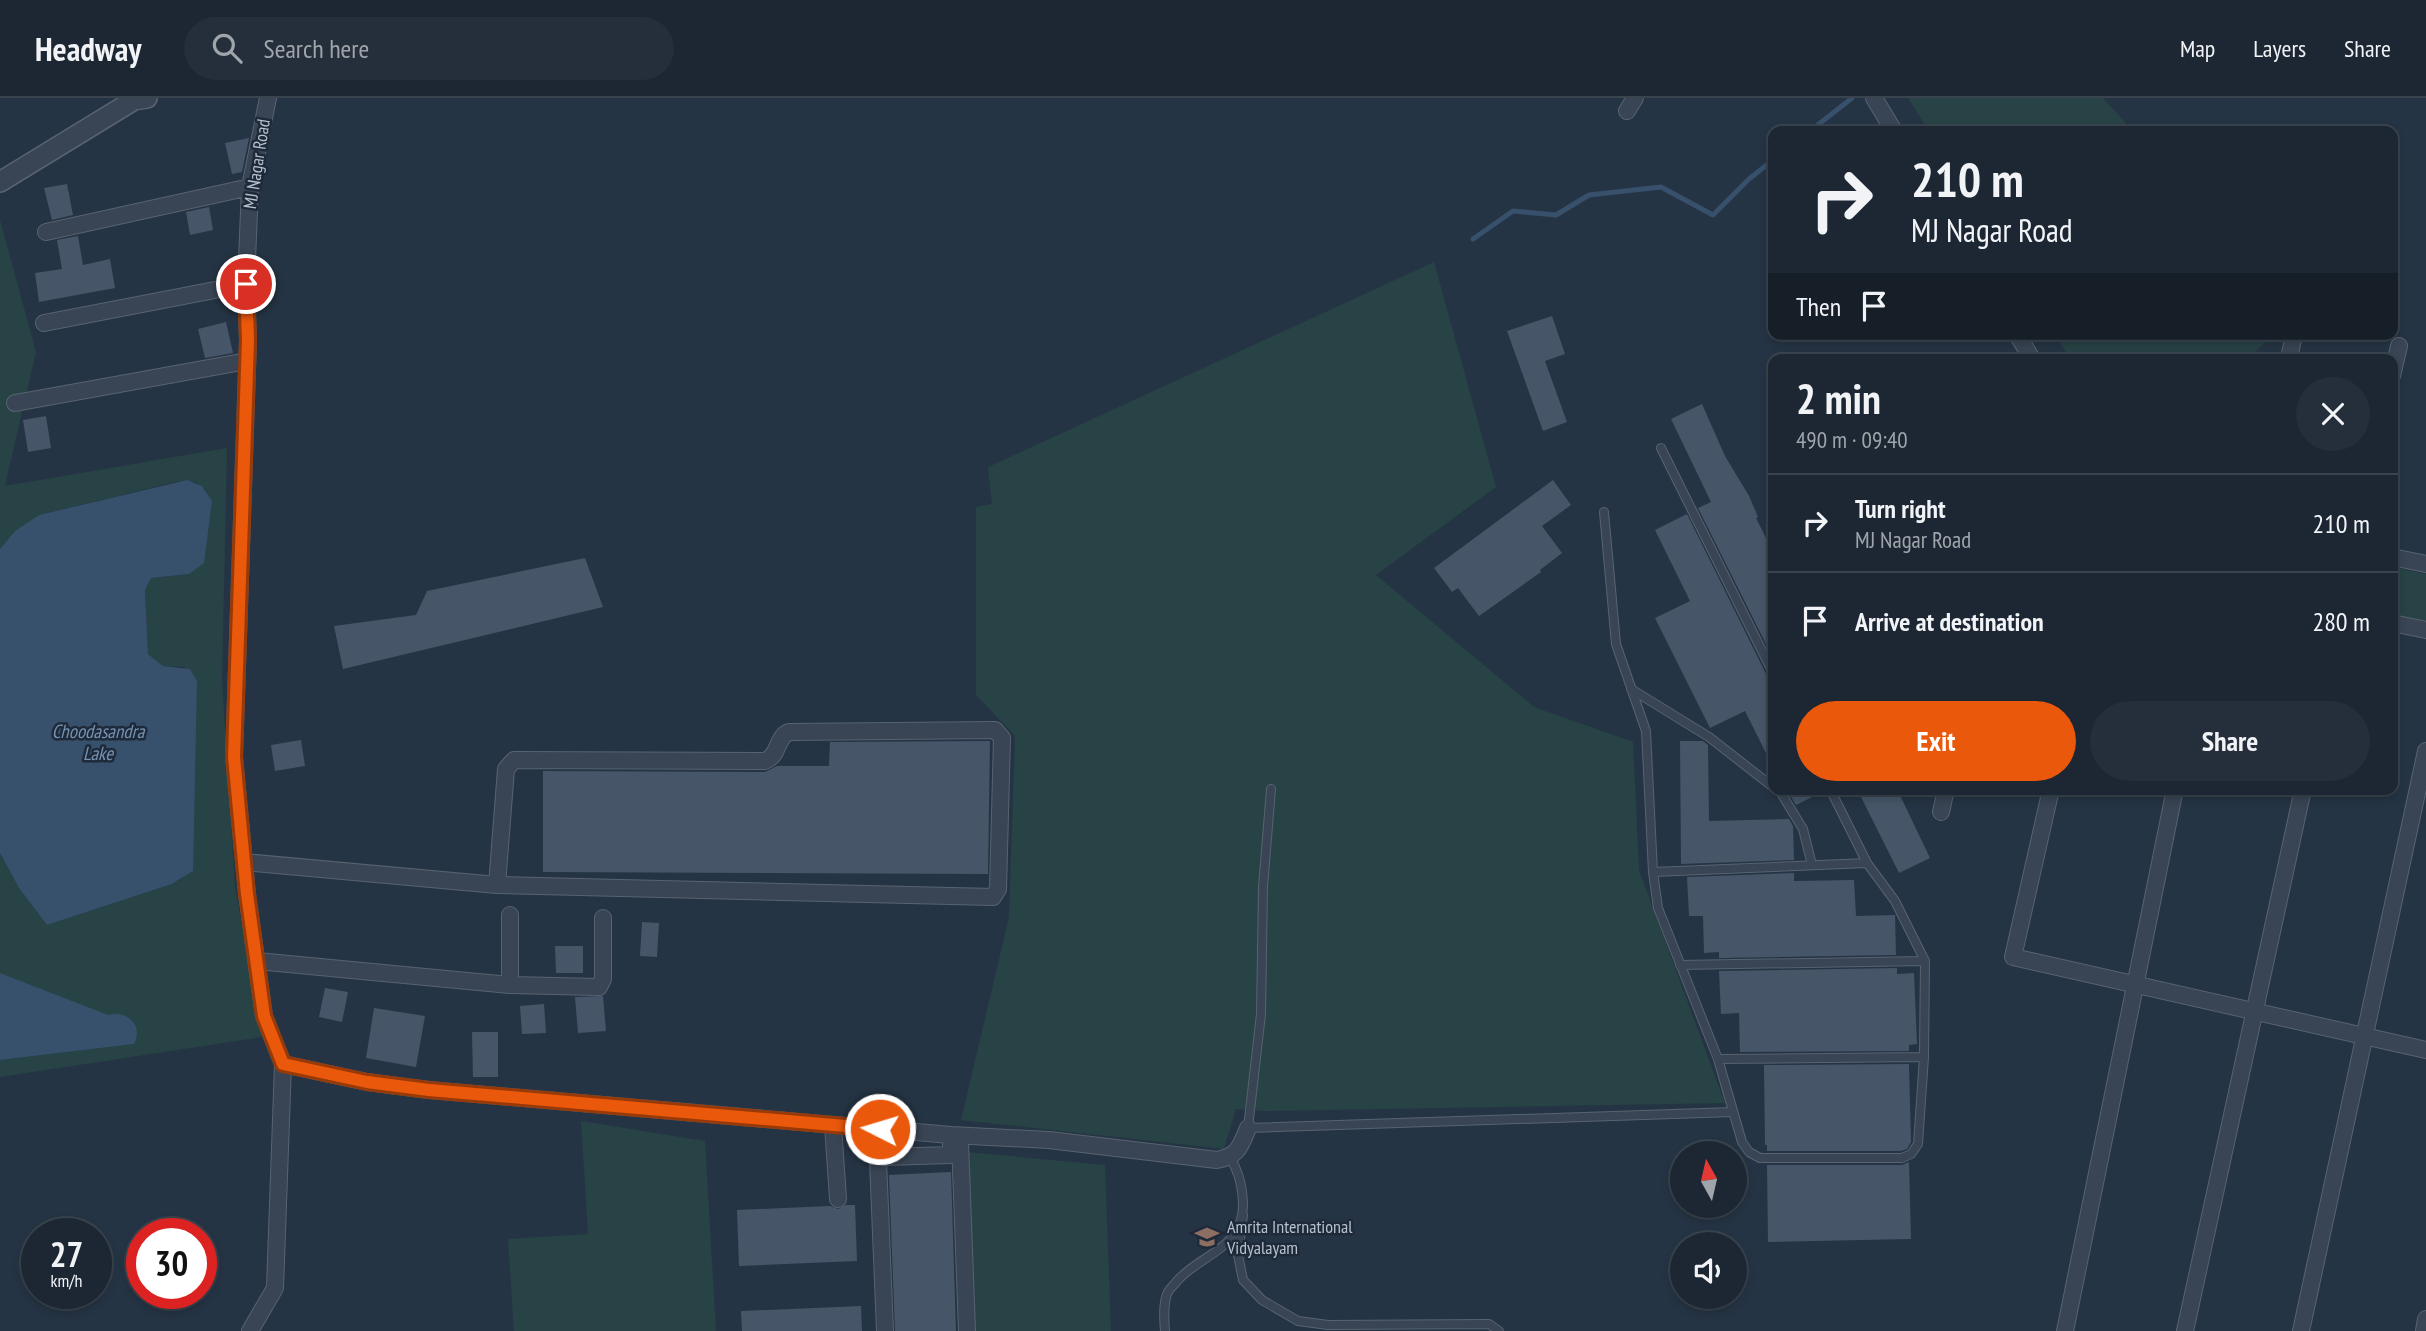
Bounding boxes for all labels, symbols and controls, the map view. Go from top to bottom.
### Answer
search box [184,17,674,80]
text: Headway [35,27,142,70]
icon: search [208,29,246,67]
text: Search here [264,32,369,65]
text: Map [2180,33,2215,64]
text: Layers [2253,33,2306,64]
text: Share [2344,33,2391,64]
street label: MJ Nagar Road [238,117,275,211]
text: 210 m [1911,147,2024,211]
icon: right [1796,154,1887,245]
text: MJ Nagar Road [1911,209,2073,251]
pin [216,254,276,314]
icon: arrive [227,265,265,303]
icon: arrive [1855,287,1893,325]
text: Then [1796,290,1841,323]
text: 2 min [1796,371,1881,426]
button: close [2296,377,2370,451]
text: 490 m · 09:40 [1796,425,1908,454]
text: Turn right [1855,492,1946,525]
icon: right [1796,504,1834,542]
text: 210 m [2312,507,2370,540]
text: MJ Nagar Road [1855,525,1971,554]
icon: arrive [1796,602,1834,640]
text: Arrive at destination [1855,605,2044,638]
text: 280 m [2312,605,2370,638]
button: Exit [1796,701,2076,781]
button: Share [2090,701,2370,781]
water label: Choodasandra Lake [52,719,146,765]
position arrow [843,1092,917,1166]
north arrow [1670,1141,1746,1218]
map controls [1670,1141,1747,1309]
place label: Amrita International Vidyalayam [1226,1215,1353,1259]
speed limit sign: 30 [126,1218,217,1309]
school or university icon: Amrita International Vidyalayam [1193,1223,1221,1251]
text: 27 [50,1231,83,1277]
button: sound [1670,1232,1747,1309]
text: km/h [51,1269,82,1292]

